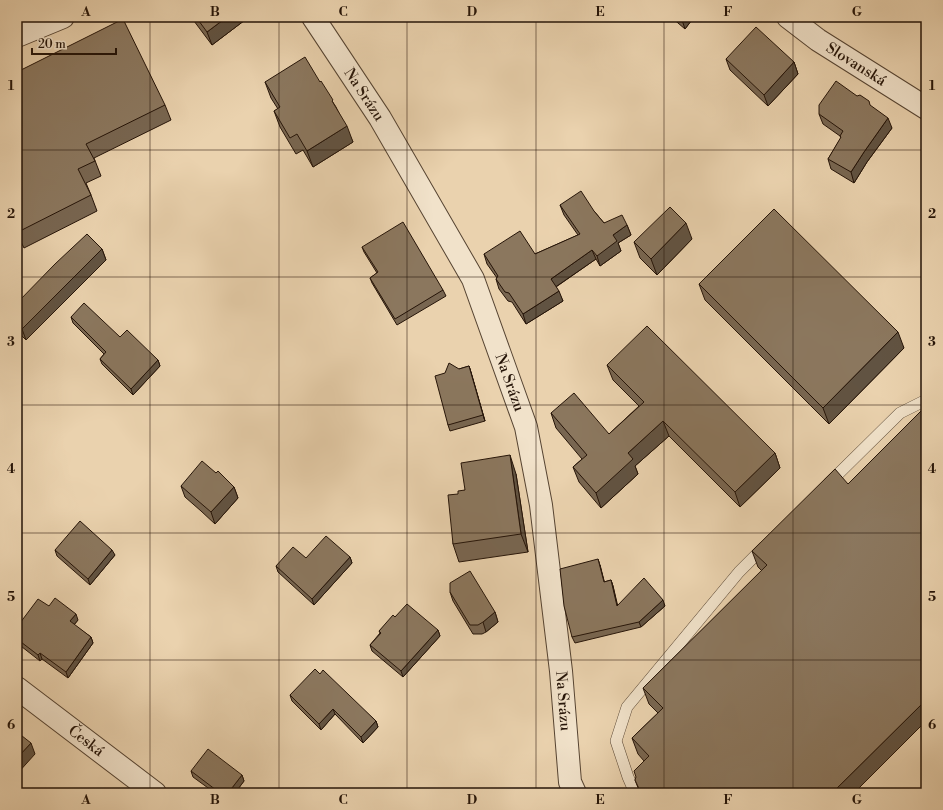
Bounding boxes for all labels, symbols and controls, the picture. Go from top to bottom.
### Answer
text: A [80,4,91,20]
text: B [210,4,220,20]
text: C [338,4,348,20]
text: D [467,4,477,20]
text: E [595,4,605,20]
text: F [723,4,733,20]
text: G [852,4,863,20]
scale bar [32,30,116,56]
text: 20 m [38,37,66,52]
street label: Slovanská [823,38,890,90]
street label: Na Srázu [340,64,389,125]
text: 1 [8,78,15,94]
text: 1 [929,78,936,94]
text: 2 [7,206,15,222]
text: 2 [928,206,936,222]
text: 3 [7,334,15,350]
text: 3 [928,334,936,350]
street label: Na Srázu [491,351,529,414]
text: 4 [7,461,16,477]
text: 4 [928,461,937,477]
text: 5 [7,589,15,605]
text: 5 [928,589,936,605]
street label: Na Srázu [552,670,575,732]
text: 6 [7,717,15,733]
text: 6 [928,717,936,733]
street label: Česká [64,720,108,761]
text: A [80,792,91,808]
text: B [210,792,220,808]
text: C [338,792,348,808]
text: D [467,792,477,808]
text: E [595,792,605,808]
text: F [723,792,733,808]
text: G [852,792,863,808]

